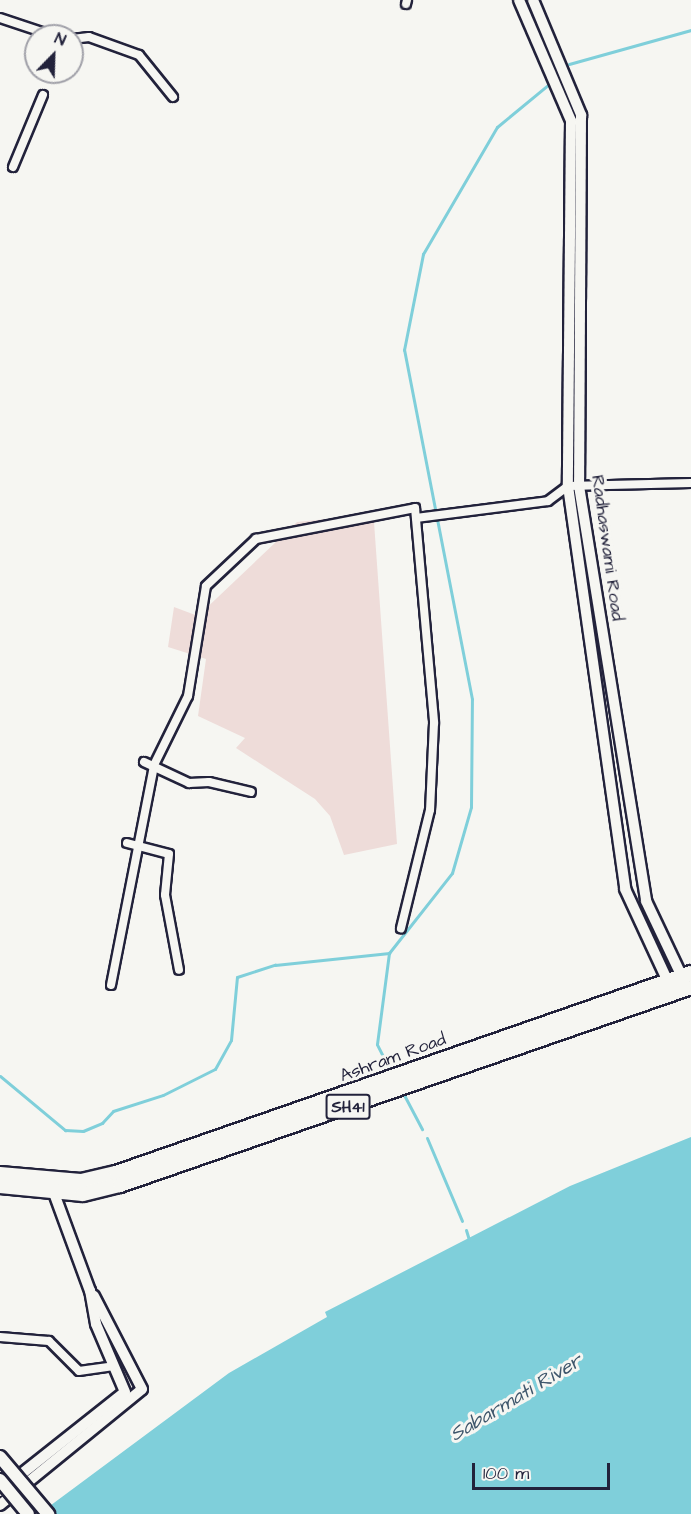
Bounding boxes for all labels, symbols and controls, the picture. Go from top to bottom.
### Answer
north arrow [24,24,84,84]
text: N [51,27,69,51]
street label: Radhaswami Road [586,474,628,622]
street label: Ashram Road [337,1029,449,1087]
road number: SH41 [326,1094,370,1120]
water label: Sabarmati River [446,1349,586,1447]
scale bar [475,1451,613,1489]
text: 100 m [483,1461,529,1486]

